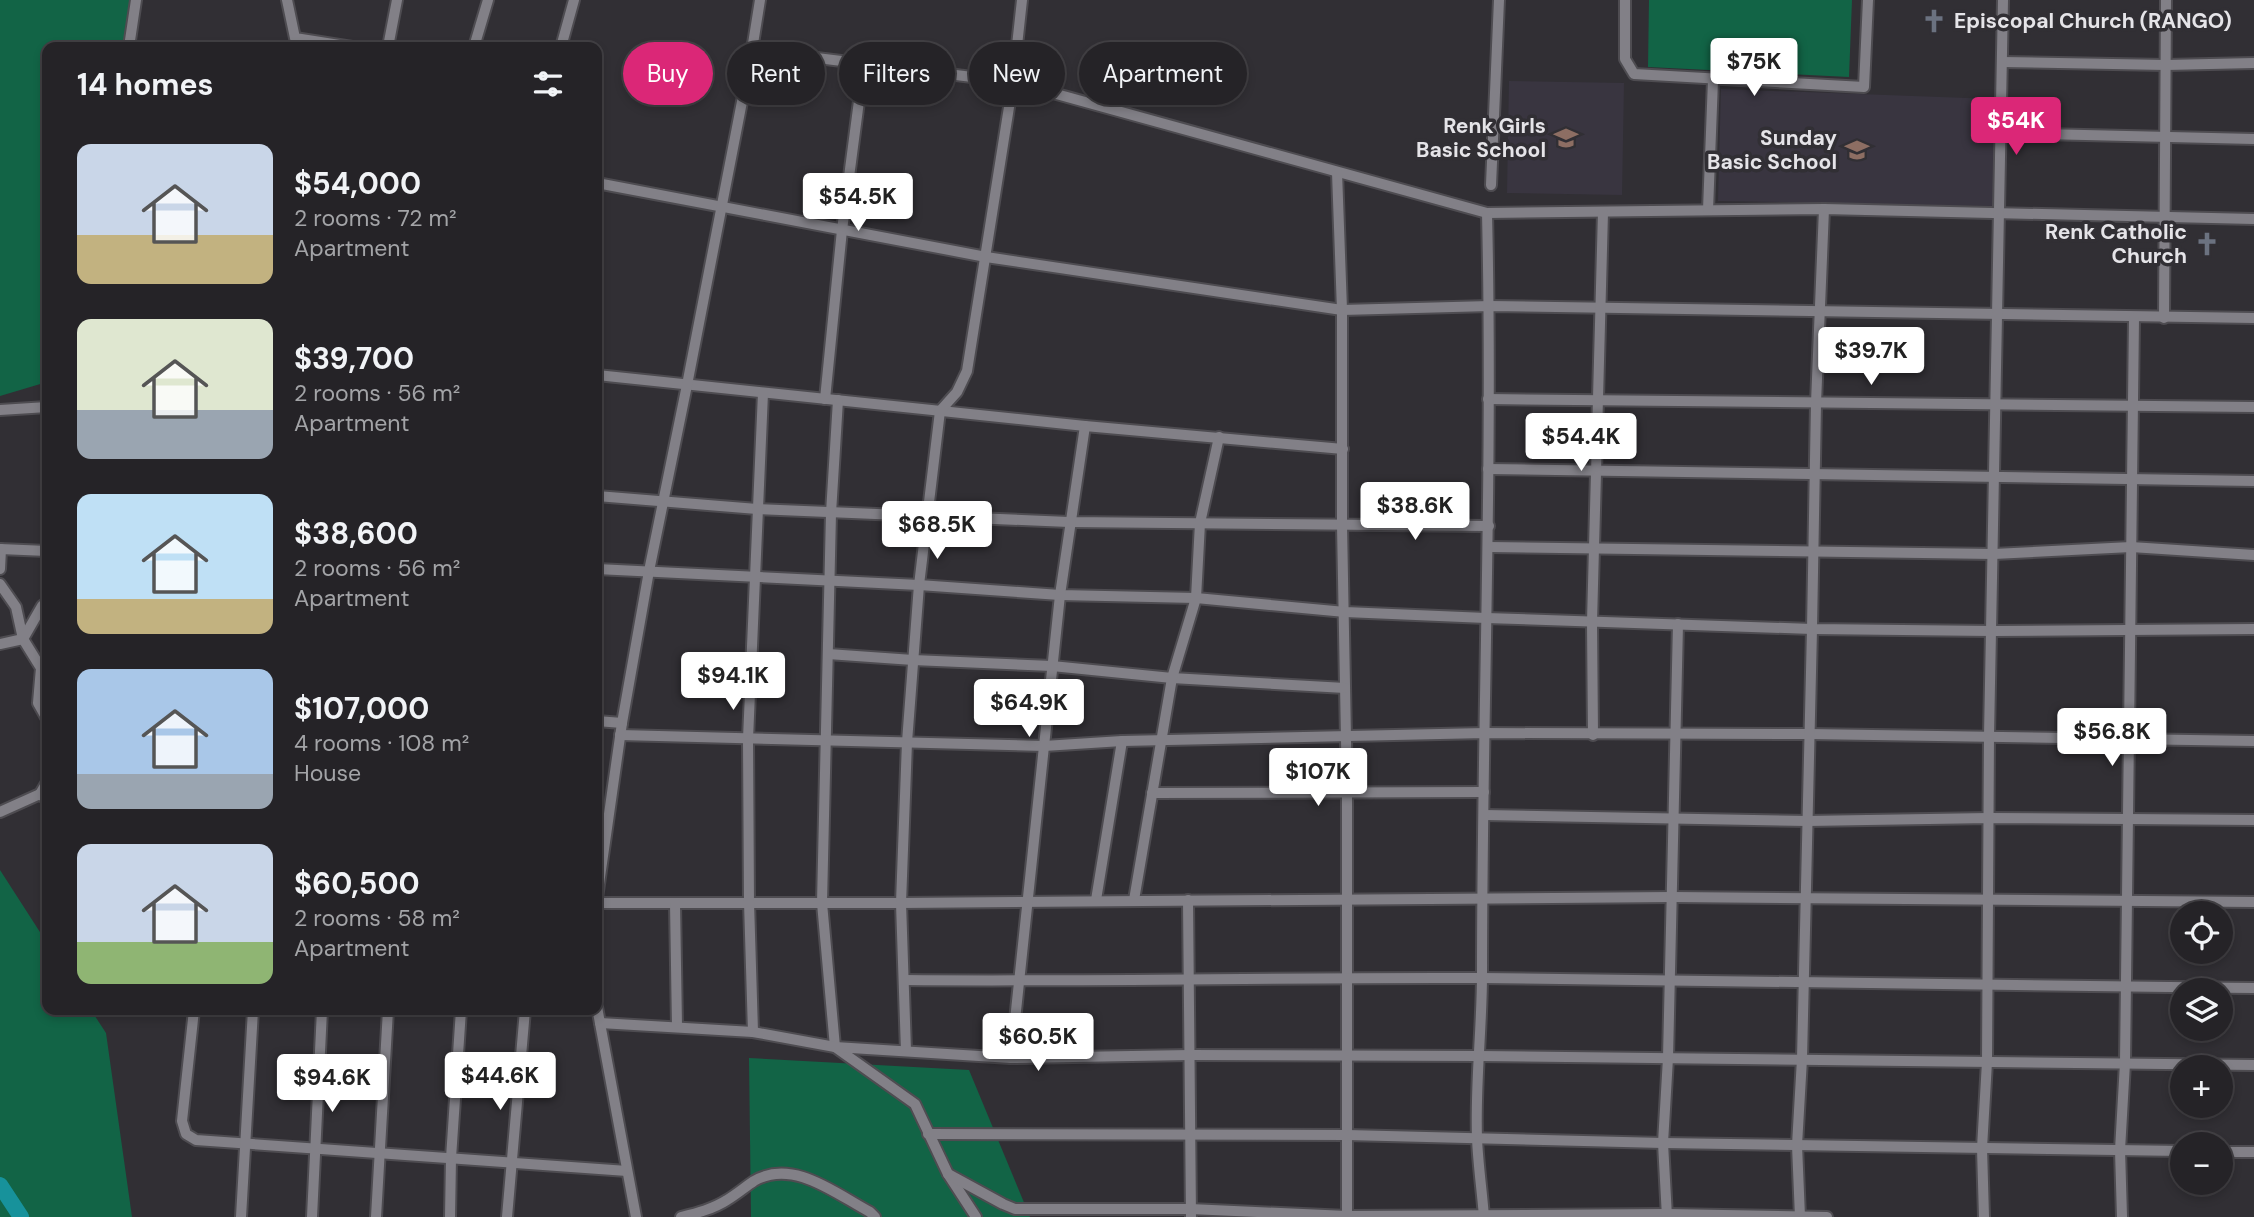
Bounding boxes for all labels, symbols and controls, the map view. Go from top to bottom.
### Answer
church icon: Episcopal Church (RANGO) [1920,7,1948,35]
place label: Episcopal Church (RANGO) [1954,7,2232,35]
pin: $75K [1713,38,1795,98]
chip: Buy [623,42,713,105]
chip: Rent [727,42,825,105]
chip: Filters [839,42,955,105]
chip: New [969,42,1065,105]
chip: Apartment [1079,42,1247,105]
text: $75K [1726,46,1782,76]
text: 14 homes [77,65,214,104]
icon: filters [529,65,567,103]
pin: $54K [1975,97,2057,157]
text: $54K [1987,105,2045,135]
place label: Renk Girls Basic School [1416,112,1546,164]
school or university icon: Renk Girls Basic School [1552,124,1580,152]
place label: Sunday Basic School [1707,124,1837,176]
school or university icon: Sunday Basic School [1843,136,1871,164]
text: $54,000 [294,164,421,203]
icon: home [133,172,217,256]
pin: $54.5K [801,174,915,233]
text: $54.5K [819,181,897,211]
text: 2 rooms · 72 m² [294,203,457,233]
place label: Renk Catholic Church [2045,218,2187,270]
church icon: Renk Catholic Church [2193,230,2221,258]
text: Apartment [294,233,409,263]
pin: $39.7K [1814,328,1928,387]
text: $39.7K [1834,335,1908,365]
text: $39,700 [294,339,414,378]
icon: home [133,347,217,431]
text: 2 rooms · 56 m² [294,378,460,408]
text: Apartment [294,408,409,438]
pin: $54.4K [1524,414,1638,473]
text: $54.4K [1542,421,1620,451]
pin: $38.6K [1358,482,1472,542]
text: $38.6K [1376,490,1454,520]
pin: $68.5K [880,502,994,561]
text: $68.5K [898,509,976,539]
text: $38,600 [294,514,418,553]
icon: home [133,522,217,606]
text: 2 rooms · 56 m² [294,553,460,583]
text: Apartment [294,583,409,613]
pin: $94.1K [676,652,790,712]
text: $94.1K [697,660,769,690]
pin: $64.9K [972,680,1086,739]
text: $64.9K [990,687,1068,717]
text: $107,000 [294,689,429,728]
icon: home [133,697,217,781]
pin: $56.8K [2055,708,2169,768]
text: $56.8K [2073,716,2151,746]
text: 4 rooms · 108 m² [294,728,469,758]
pin: $107K [1269,748,1367,808]
text: $107K [1285,756,1351,786]
text: House [294,758,361,788]
text: $60,500 [294,864,420,903]
icon: home [133,872,217,956]
map controls [2170,901,2233,1195]
button: locate [2170,901,2233,964]
text: 2 rooms · 58 m² [294,903,460,933]
text: Apartment [294,933,409,963]
button: layers [2170,978,2233,1041]
pin: $60.5K [981,1014,1095,1073]
text: $60.5K [999,1021,1077,1051]
pin: $44.6K [443,1052,557,1112]
pin: $94.6K [275,1054,389,1114]
button: + [2170,1055,2233,1118]
text: $44.6K [461,1060,539,1090]
text: $94.6K [293,1062,371,1092]
button: − [2170,1132,2233,1195]

